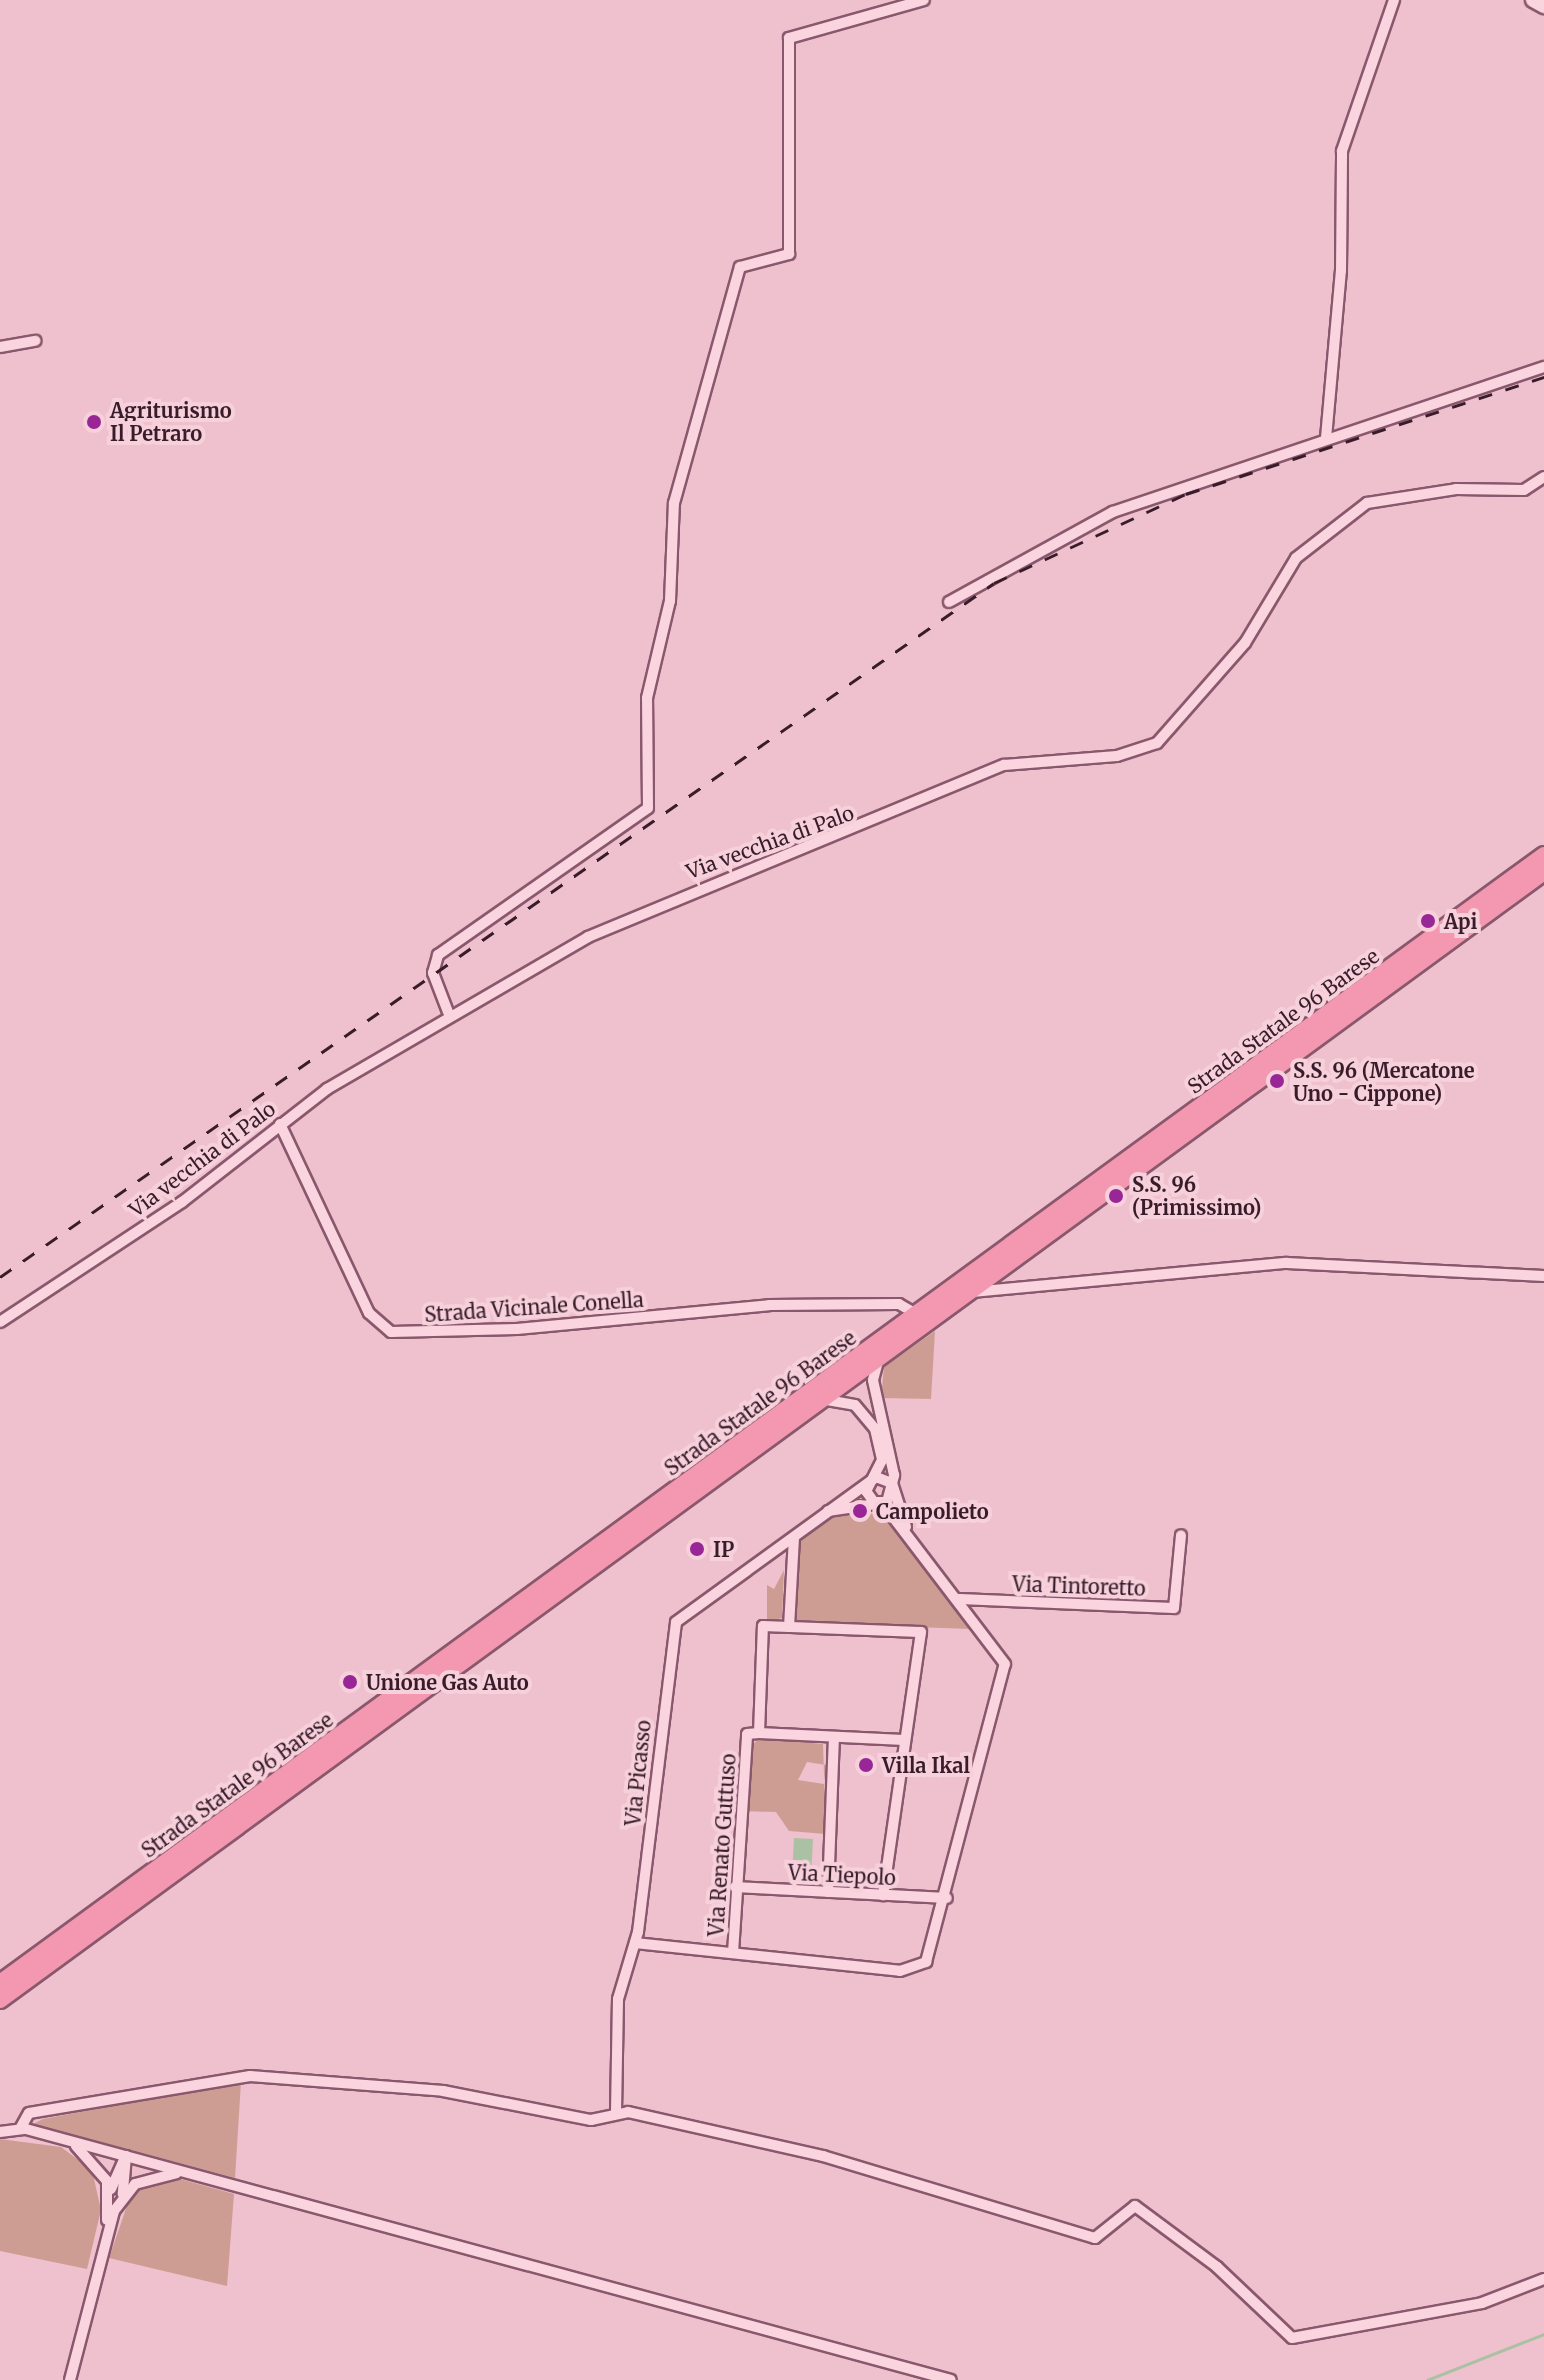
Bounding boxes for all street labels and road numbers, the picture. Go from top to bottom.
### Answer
street label: Via vecchia di Palo [683,801,857,883]
street label: Strada Statale 96 Barese [1183,944,1383,1098]
street label: Via vecchia di Palo [124,1096,280,1222]
street label: Strada Vicinale Conella [424,1287,644,1327]
street label: Strada Statale 96 Barese [660,1326,860,1480]
street label: Via Tintoretto [1012,1572,1146,1600]
street label: Strada Statale 96 Barese [137,1708,337,1862]
street label: Via Picasso [621,1719,655,1827]
street label: Via Renato Guttuso [704,1753,740,1937]
street label: Via Tiepolo [787,1860,897,1890]

